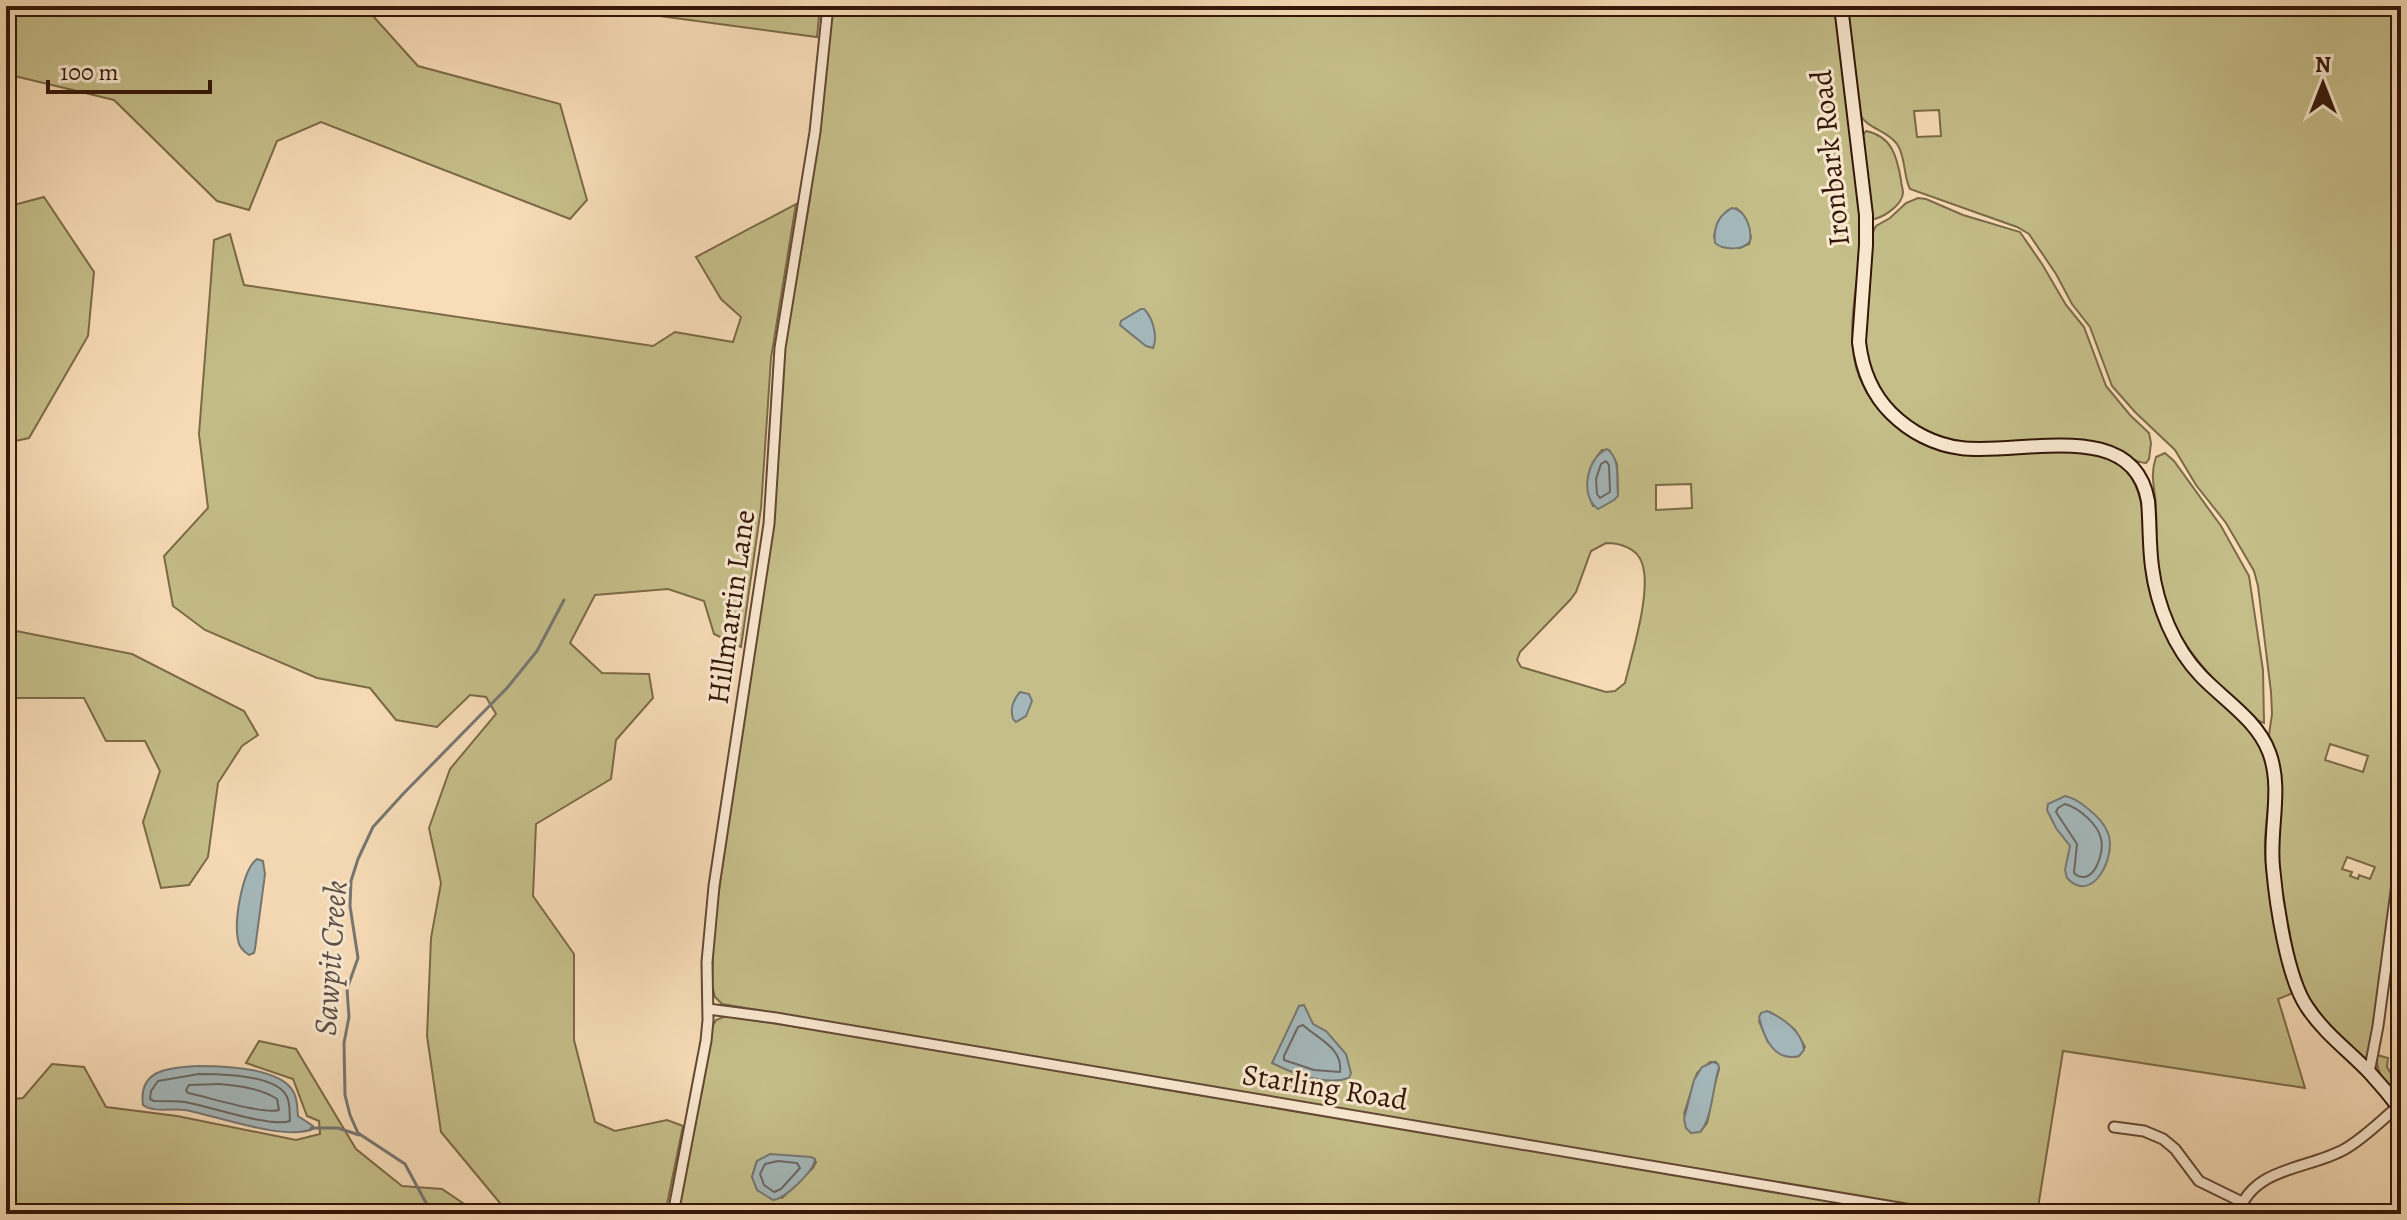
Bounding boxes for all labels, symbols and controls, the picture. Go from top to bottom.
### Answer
scale bar [48,44,210,94]
north arrow [2283,44,2363,124]
text: N [2315,50,2331,80]
text: 100 m [60,56,119,88]
street label: Ironbark Road [1801,67,1859,248]
street label: Hillmartin Lane [698,507,764,707]
water label: Sawpit Creek [303,879,357,1037]
street label: Starling Road [1239,1054,1411,1120]

